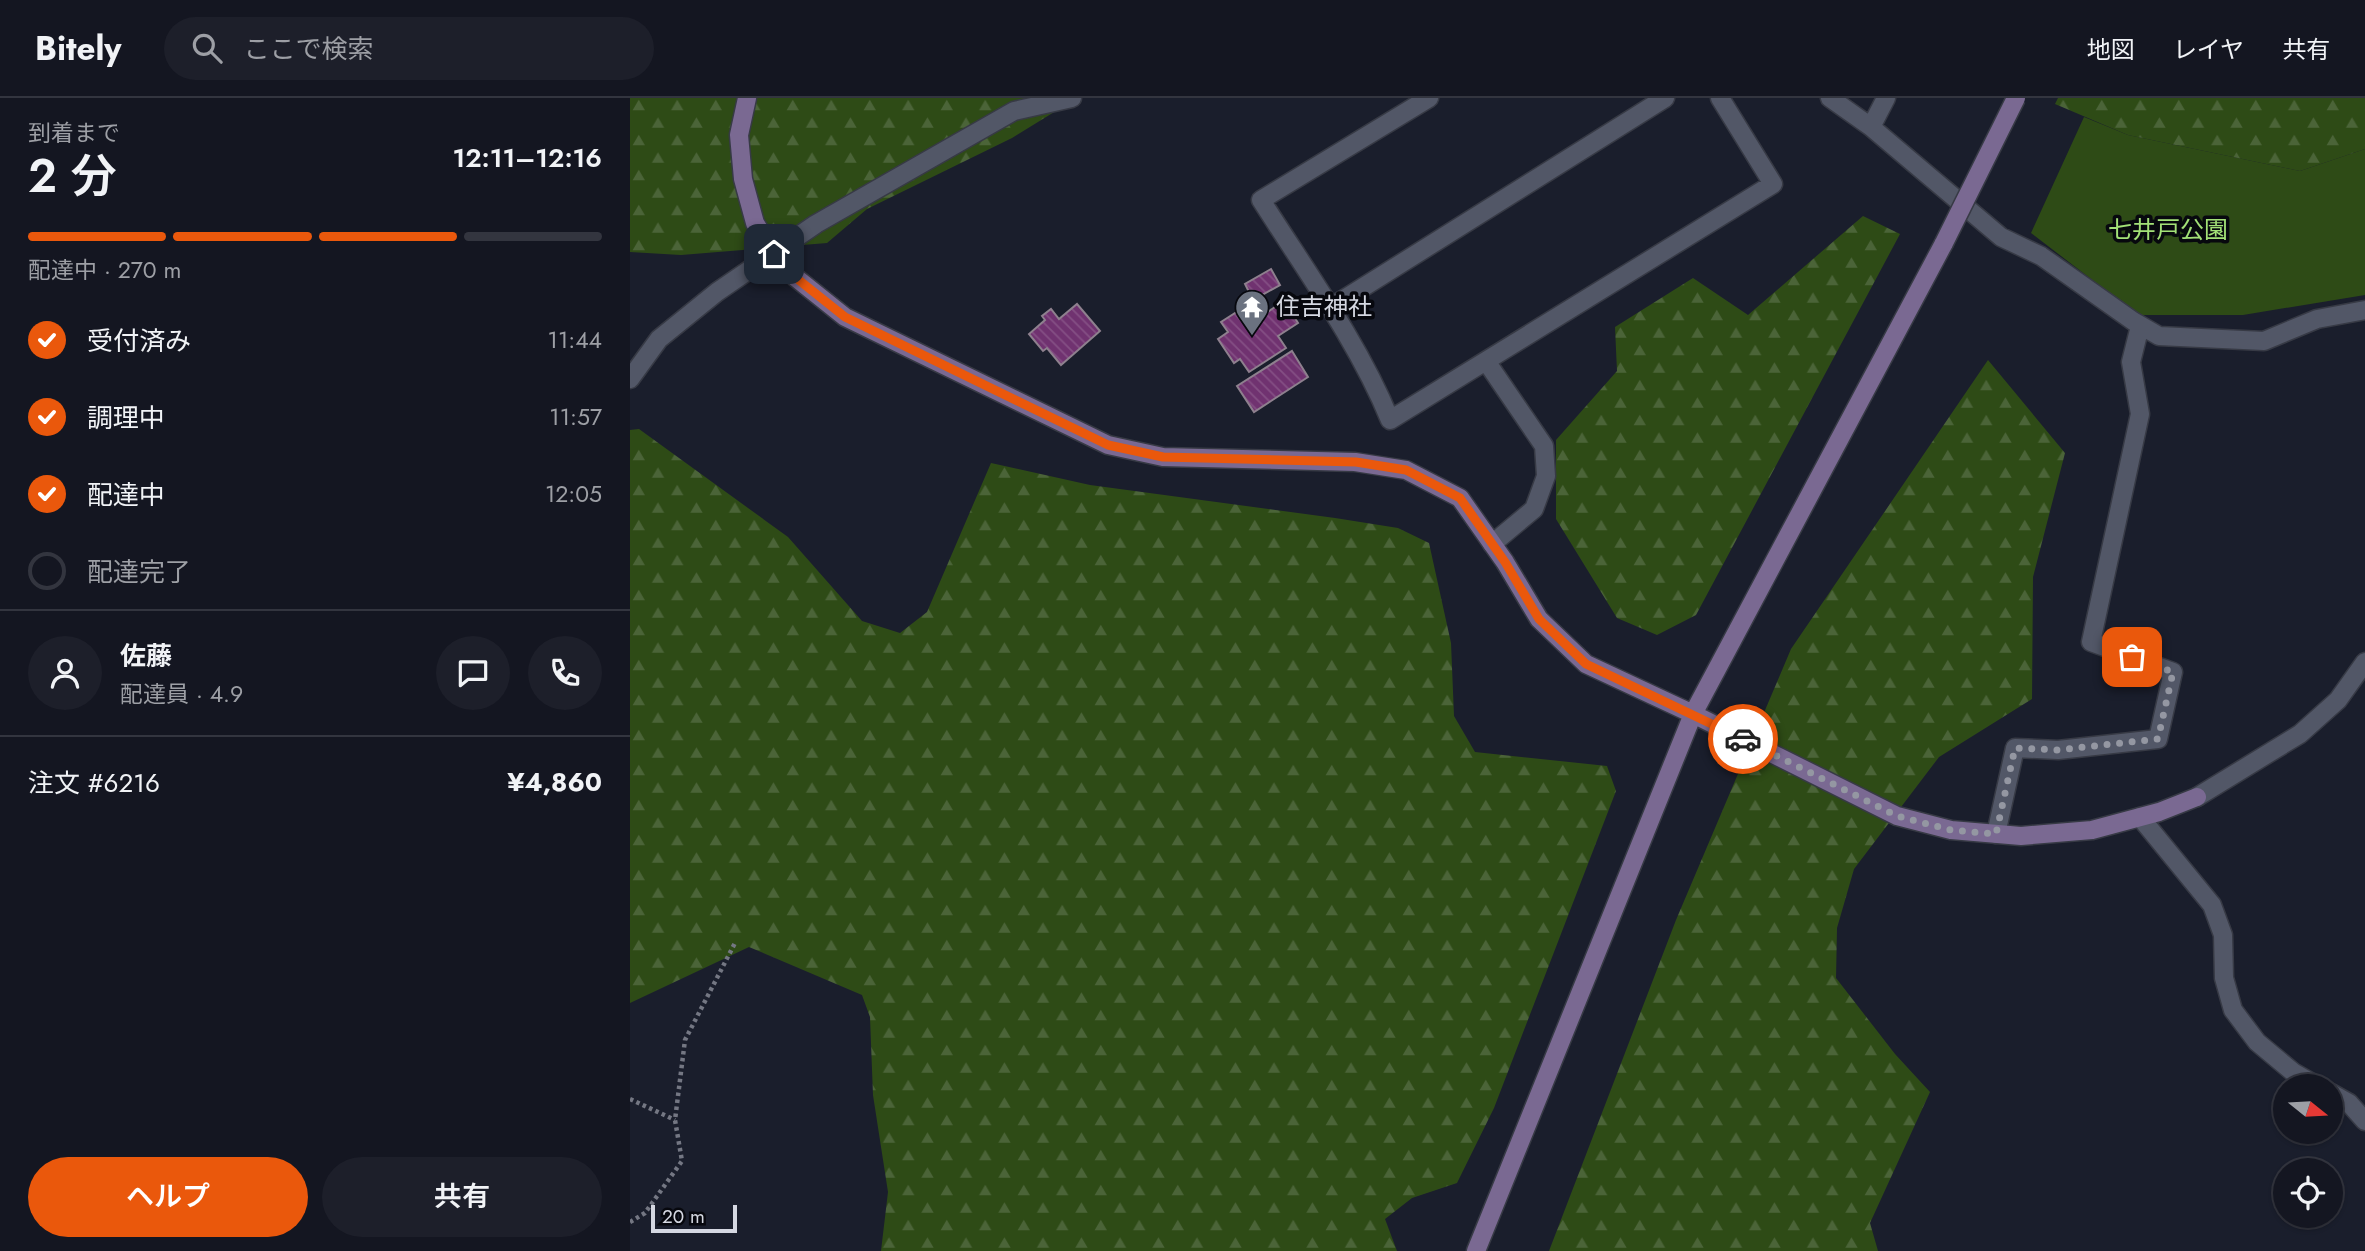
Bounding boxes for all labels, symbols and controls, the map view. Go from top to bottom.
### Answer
search box [164,17,654,80]
text: Bitely [35,25,122,72]
icon: search [188,29,226,67]
text: ここで検索 [244,30,374,68]
text: 地図 [2087,32,2135,67]
text: レイヤ [2173,32,2244,67]
text: 共有 [2282,32,2330,67]
text: 到着まで [28,116,120,150]
text: 12:11–12:16 [452,139,602,177]
text: 2 分 [28,143,117,209]
park label: 七井戸公園 [2108,212,2228,247]
pin [744,224,804,284]
icon: home [755,235,793,273]
text: 配達中 · 270 m [28,253,182,287]
temple icon: 住吉神社 [1233,288,1271,337]
place label: 住吉神社 [1276,289,1372,324]
icon: check [28,321,66,359]
text: 受付済み [87,322,191,360]
text: 11:44 [548,323,602,357]
icon: check [28,398,66,436]
text: 調理中 [87,399,165,437]
text: 11:57 [549,400,602,434]
icon: check [28,475,66,513]
text: 配達中 [87,476,165,514]
text: 12:05 [545,477,602,511]
text: 配達完了 [87,553,191,591]
pin [2102,627,2162,687]
button: person [28,636,102,710]
button: chat [436,636,510,710]
button: phone [528,636,602,710]
text: 佐藤 [120,637,172,675]
icon: bag [2113,638,2151,676]
text: 配達員 · 4.9 [120,677,243,711]
courier [1708,704,1778,774]
icon: car [1724,720,1762,758]
text: ¥4,860 [507,763,602,801]
text: 注文 #6216 [28,764,160,802]
north arrow [2273,1074,2343,1144]
map controls [2273,1074,2343,1228]
button: ヘルプ [28,1157,308,1237]
button: 共有 [322,1157,602,1237]
button: locate [2273,1158,2343,1228]
scale bar [651,1202,737,1234]
text: 20 m [662,1203,705,1230]

